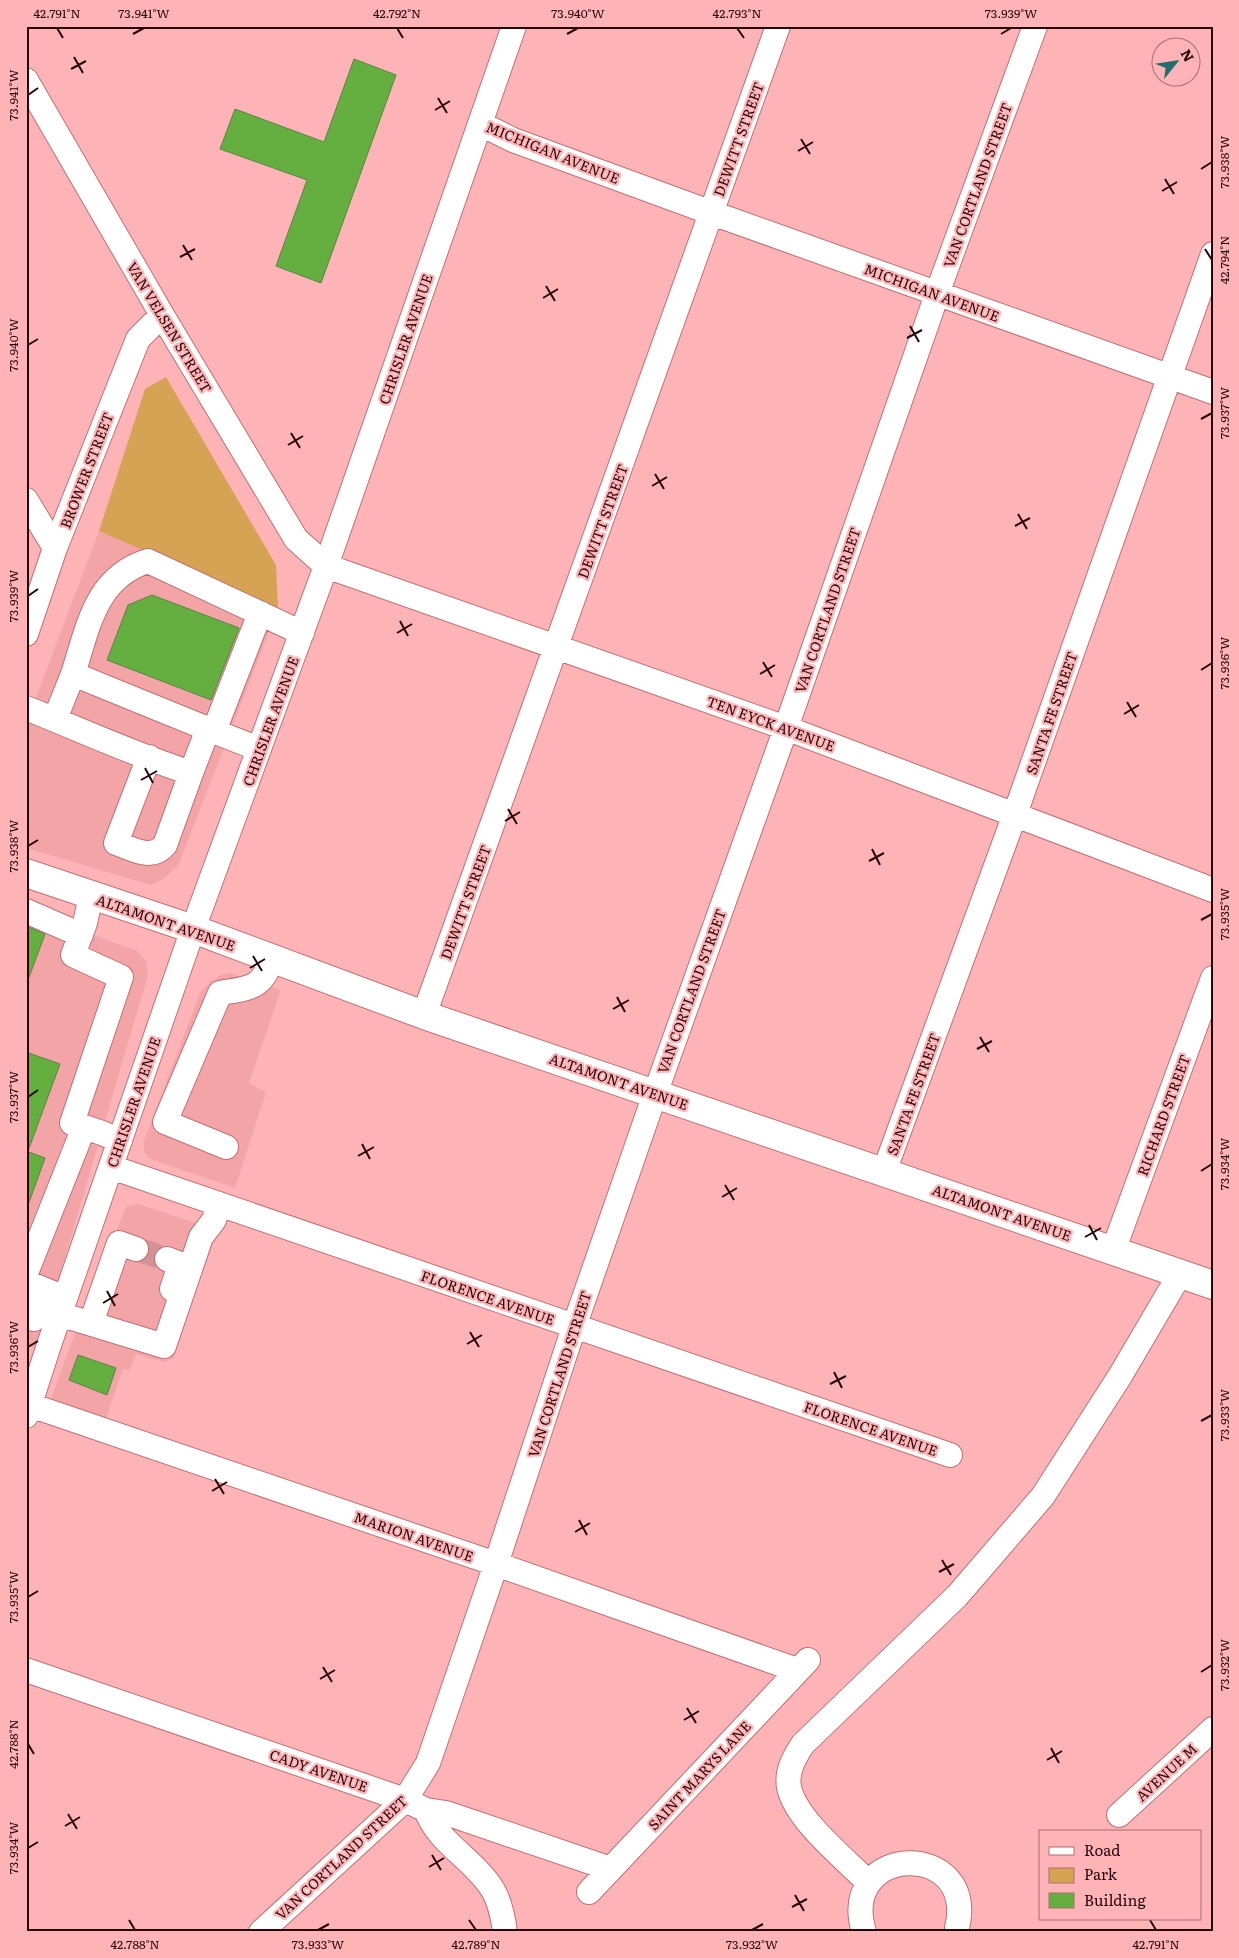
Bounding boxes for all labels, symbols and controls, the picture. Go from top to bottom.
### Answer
text: 42.791°N [33,4,81,22]
text: 73.941°W [118,4,170,22]
text: 42.792°N [373,4,421,22]
text: 73.940°W [551,4,605,22]
text: 42.793°N [713,4,761,22]
text: 73.939°W [985,4,1037,22]
north arrow [1152,38,1202,88]
text: N [1177,45,1200,65]
text: 73.941°W [4,69,22,121]
street label: DEWITT STREET [708,79,768,199]
street label: VAN CORTLAND STREET [938,100,1016,270]
street label: MICHIGAN AVENUE [483,116,623,188]
text: 73.938°W [1215,136,1233,188]
text: 42.794°N [1215,236,1233,284]
street label: VAN VELSEN STREET [123,258,217,396]
street label: MICHIGAN AVENUE [862,258,1002,326]
street label: CHRISLER AVENUE [373,271,437,407]
text: 73.940°W [4,318,22,372]
text: 73.937°W [1215,387,1233,439]
street label: BROWER STREET [55,409,117,531]
street label: DEWITT STREET [572,461,632,581]
street label: VAN CORTLAND STREET [789,525,865,695]
text: 73.939°W [4,570,22,622]
text: 73.936°W [1215,637,1233,689]
street label: SANTA FE STREET [1021,649,1081,777]
street label: CHRISLER AVENUE [237,653,303,789]
street label: TEN EYCK AVENUE [704,691,838,755]
text: 73.938°W [4,820,22,872]
street label: DEWITT STREET [435,842,495,962]
text: 73.935°W [1215,888,1233,940]
street label: ALTAMONT AVENUE [94,889,238,955]
street label: VAN CORTLAND STREET [652,906,730,1076]
street label: SANTA FE STREET [882,1030,944,1158]
street label: CHRISLER AVENUE [101,1034,165,1170]
street label: ALTAMONT AVENUE [547,1048,691,1114]
street label: RICHARD STREET [1132,1052,1194,1178]
text: 73.937°W [4,1071,22,1123]
text: 73.934°W [1215,1138,1233,1190]
street label: ALTAMONT AVENUE [930,1179,1074,1245]
street label: FLORENCE AVENUE [419,1265,558,1329]
street label: VAN CORTLAND STREET [523,1288,595,1460]
text: 73.936°W [4,1321,22,1373]
text: 73.933°W [1215,1389,1233,1441]
street label: FLORENCE AVENUE [802,1396,941,1460]
street label: MARION AVENUE [352,1506,477,1566]
text: 73.935°W [4,1571,22,1623]
text: 73.932°W [1215,1639,1233,1691]
street label: SAINT MARYS LANE [643,1716,755,1834]
text: 42.788°N [4,1719,22,1769]
street label: AVENUE M [1131,1738,1201,1806]
street label: CADY AVENUE [267,1744,371,1796]
street label: VAN CORTLAND STREET [271,1790,411,1924]
text: 73.934°W [4,1822,22,1874]
legend [1039,1830,1202,1920]
text: Road [1084,1838,1120,1861]
text: Park [1084,1862,1118,1885]
text: Building [1084,1888,1146,1911]
text: 42.788°N [110,1935,160,1953]
text: 73.933°W [292,1935,344,1953]
text: 42.789°N [452,1935,500,1953]
text: 73.932°W [726,1935,778,1953]
text: 42.791°N [1132,1935,1180,1953]

